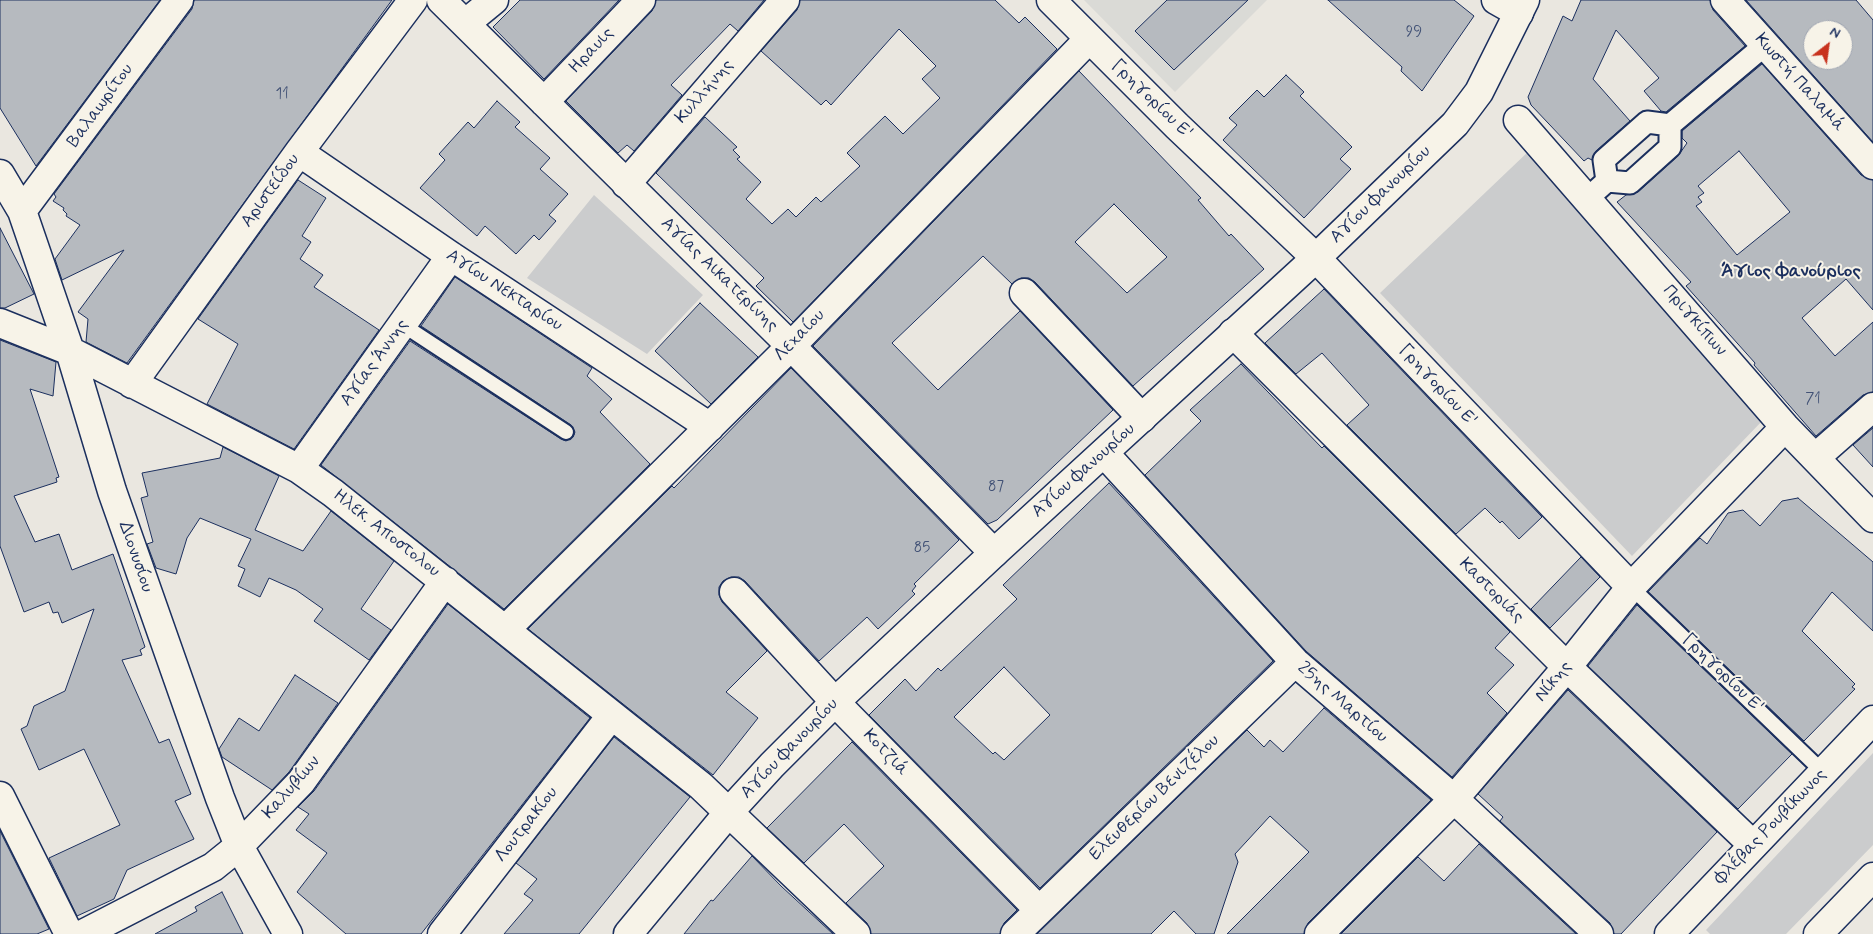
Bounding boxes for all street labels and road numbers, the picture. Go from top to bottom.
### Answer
street label: Ηραυις [565,23,619,79]
street label: Κωστή Παλαμά [1749,29,1849,137]
street label: Κυλλήνης [671,55,739,129]
street label: Γρηγορίου Ε' [1106,56,1196,144]
street label: Βαλαωρίτου [63,60,139,152]
street label: Αγίου Φανουρίου [1326,141,1436,249]
street label: Αριστείδου [237,150,305,232]
street label: Αγίας Αικατερίνης [656,213,782,337]
street label: Αγίου Νεκταρίου [442,245,566,337]
street label: Πριγκίπων [1657,281,1731,361]
street label: Λεχαίου [770,305,830,367]
street label: Αγίας Άννης [336,315,414,411]
street label: Γρηγορίου Ε' [1393,340,1481,432]
street label: Αγίου Φανουρίου [1028,419,1140,523]
street label: Ηλεκ. Αποστολου [328,485,444,583]
street label: Διονυσίου [113,519,157,595]
street label: Καστοριάς [1454,554,1528,628]
street label: Γρηγορίου Ε' [1677,630,1767,718]
street label: Νίκης [1531,657,1577,707]
street label: 25ης Μαρτίου [1292,658,1392,748]
street label: Αγίου Φανουρίου [736,694,844,804]
street label: Κοτζιά [858,725,912,781]
street label: Ελευθερίου Βενιζέλου [1085,730,1225,866]
street label: Καλυβίων [259,752,325,824]
street label: Φλέβας Ρουβίκωνος [1710,765,1832,889]
street label: Λουτρακίου [491,783,563,867]

